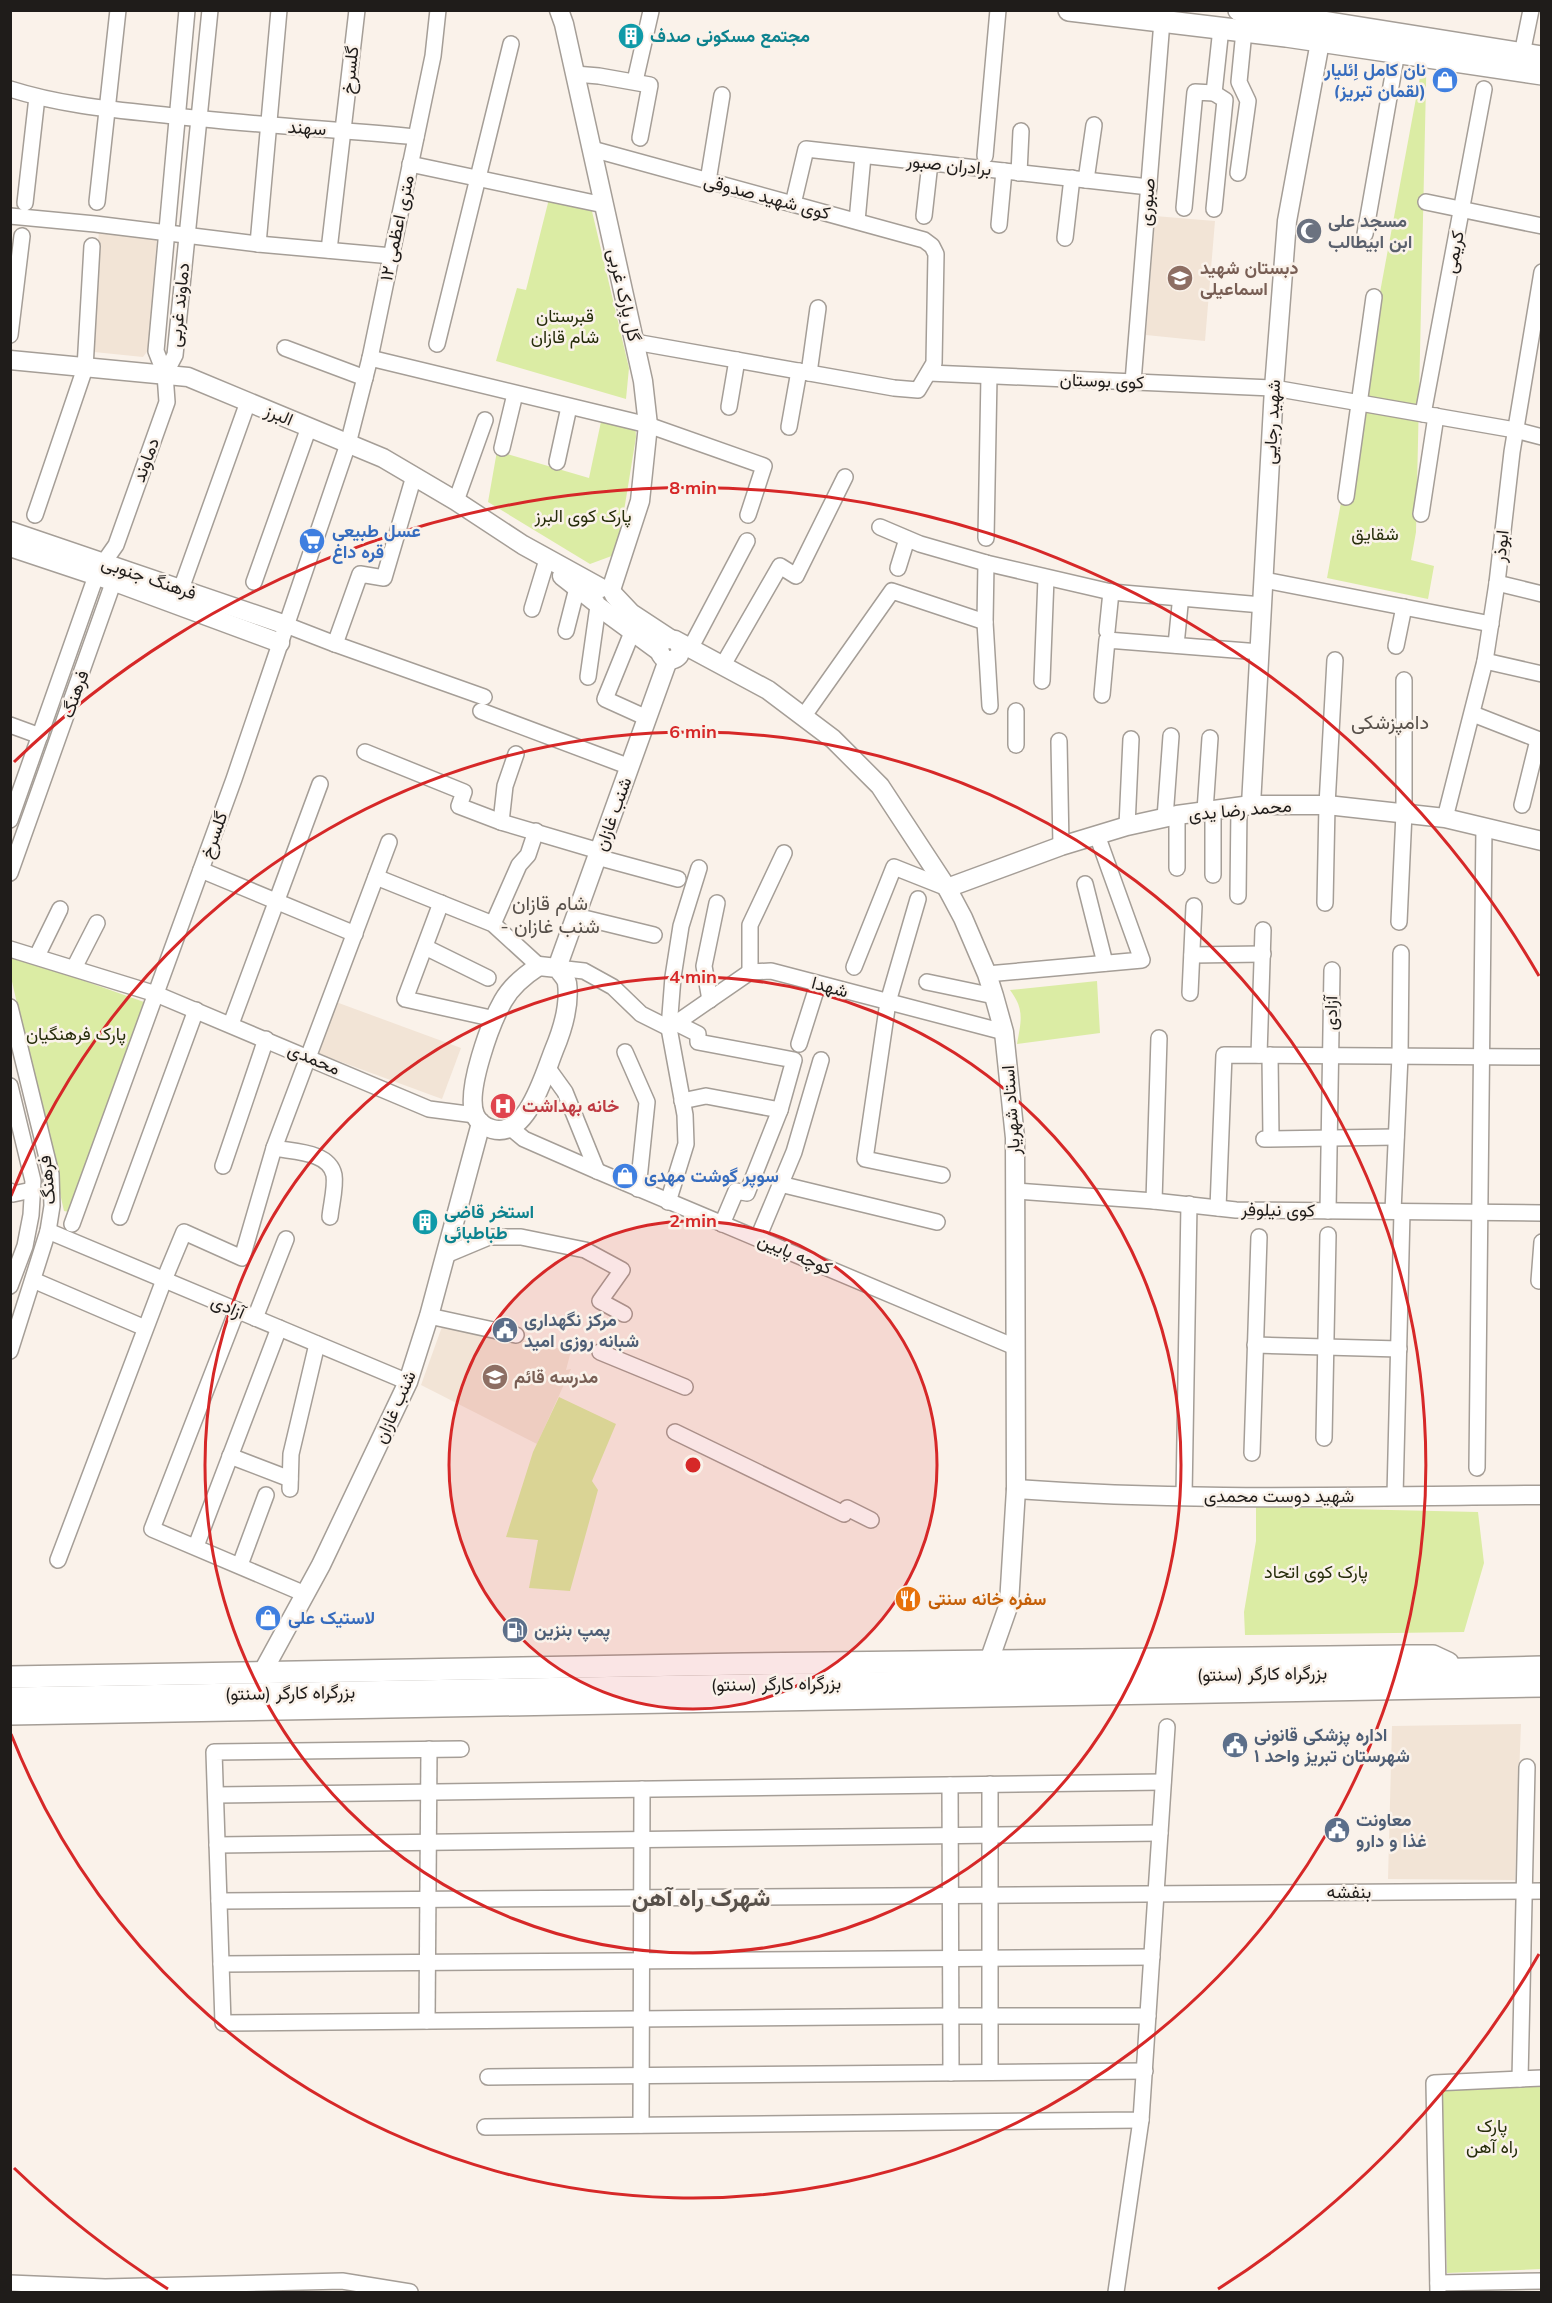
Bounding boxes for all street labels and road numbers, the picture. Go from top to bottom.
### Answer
street label: گلسرخ [336,45,364,95]
street label: سهند [287,115,327,140]
street label: برادران صبور [904,149,993,180]
street label: کوی شهید صدوقی [701,169,833,224]
street label: ۱۲ متری اعظمی [374,173,419,283]
street label: صبوری [1133,177,1160,227]
street label: کریمی [1438,229,1469,275]
street label: گل پارک غربی [602,246,646,344]
street label: دماوند غربی [163,262,194,348]
street label: کوی بوستان [1059,368,1145,393]
street label: شهید رجایی [1258,379,1285,465]
street label: البرز [261,398,297,431]
street label: دماوند [127,434,164,485]
street label: ابوذر [1487,529,1514,564]
street label: فرهنگ جنوبی [99,551,200,604]
street label: فرهنگ [55,667,94,721]
street label: شنب غازان [589,774,637,854]
street label: محمد رضا یدی [1187,794,1293,825]
street label: گلسرخ [195,808,233,862]
street label: شهدا [809,971,851,1002]
street label: آزادی [1319,994,1342,1030]
street label: محمدی [285,1037,344,1080]
street label: استاد شهریار [996,1064,1025,1157]
street label: فرهنگ [32,1154,61,1206]
street label: کوی نیلوفر [1240,1197,1315,1222]
street label: کوچه پایین [754,1228,836,1280]
street label: آزادی [208,1289,250,1325]
street label: شنب غازان [368,1367,421,1447]
street label: شهید دوست محمدی [1204,1484,1354,1507]
street label: بزرگراه کارگر (سنتو) [1197,1661,1327,1686]
street label: بزرگراه کارگر (سنتو) [711,1671,841,1696]
street label: بزرگراه کارگر (سنتو) [225,1680,355,1705]
street label: بنفشه [1327,1880,1371,1903]

